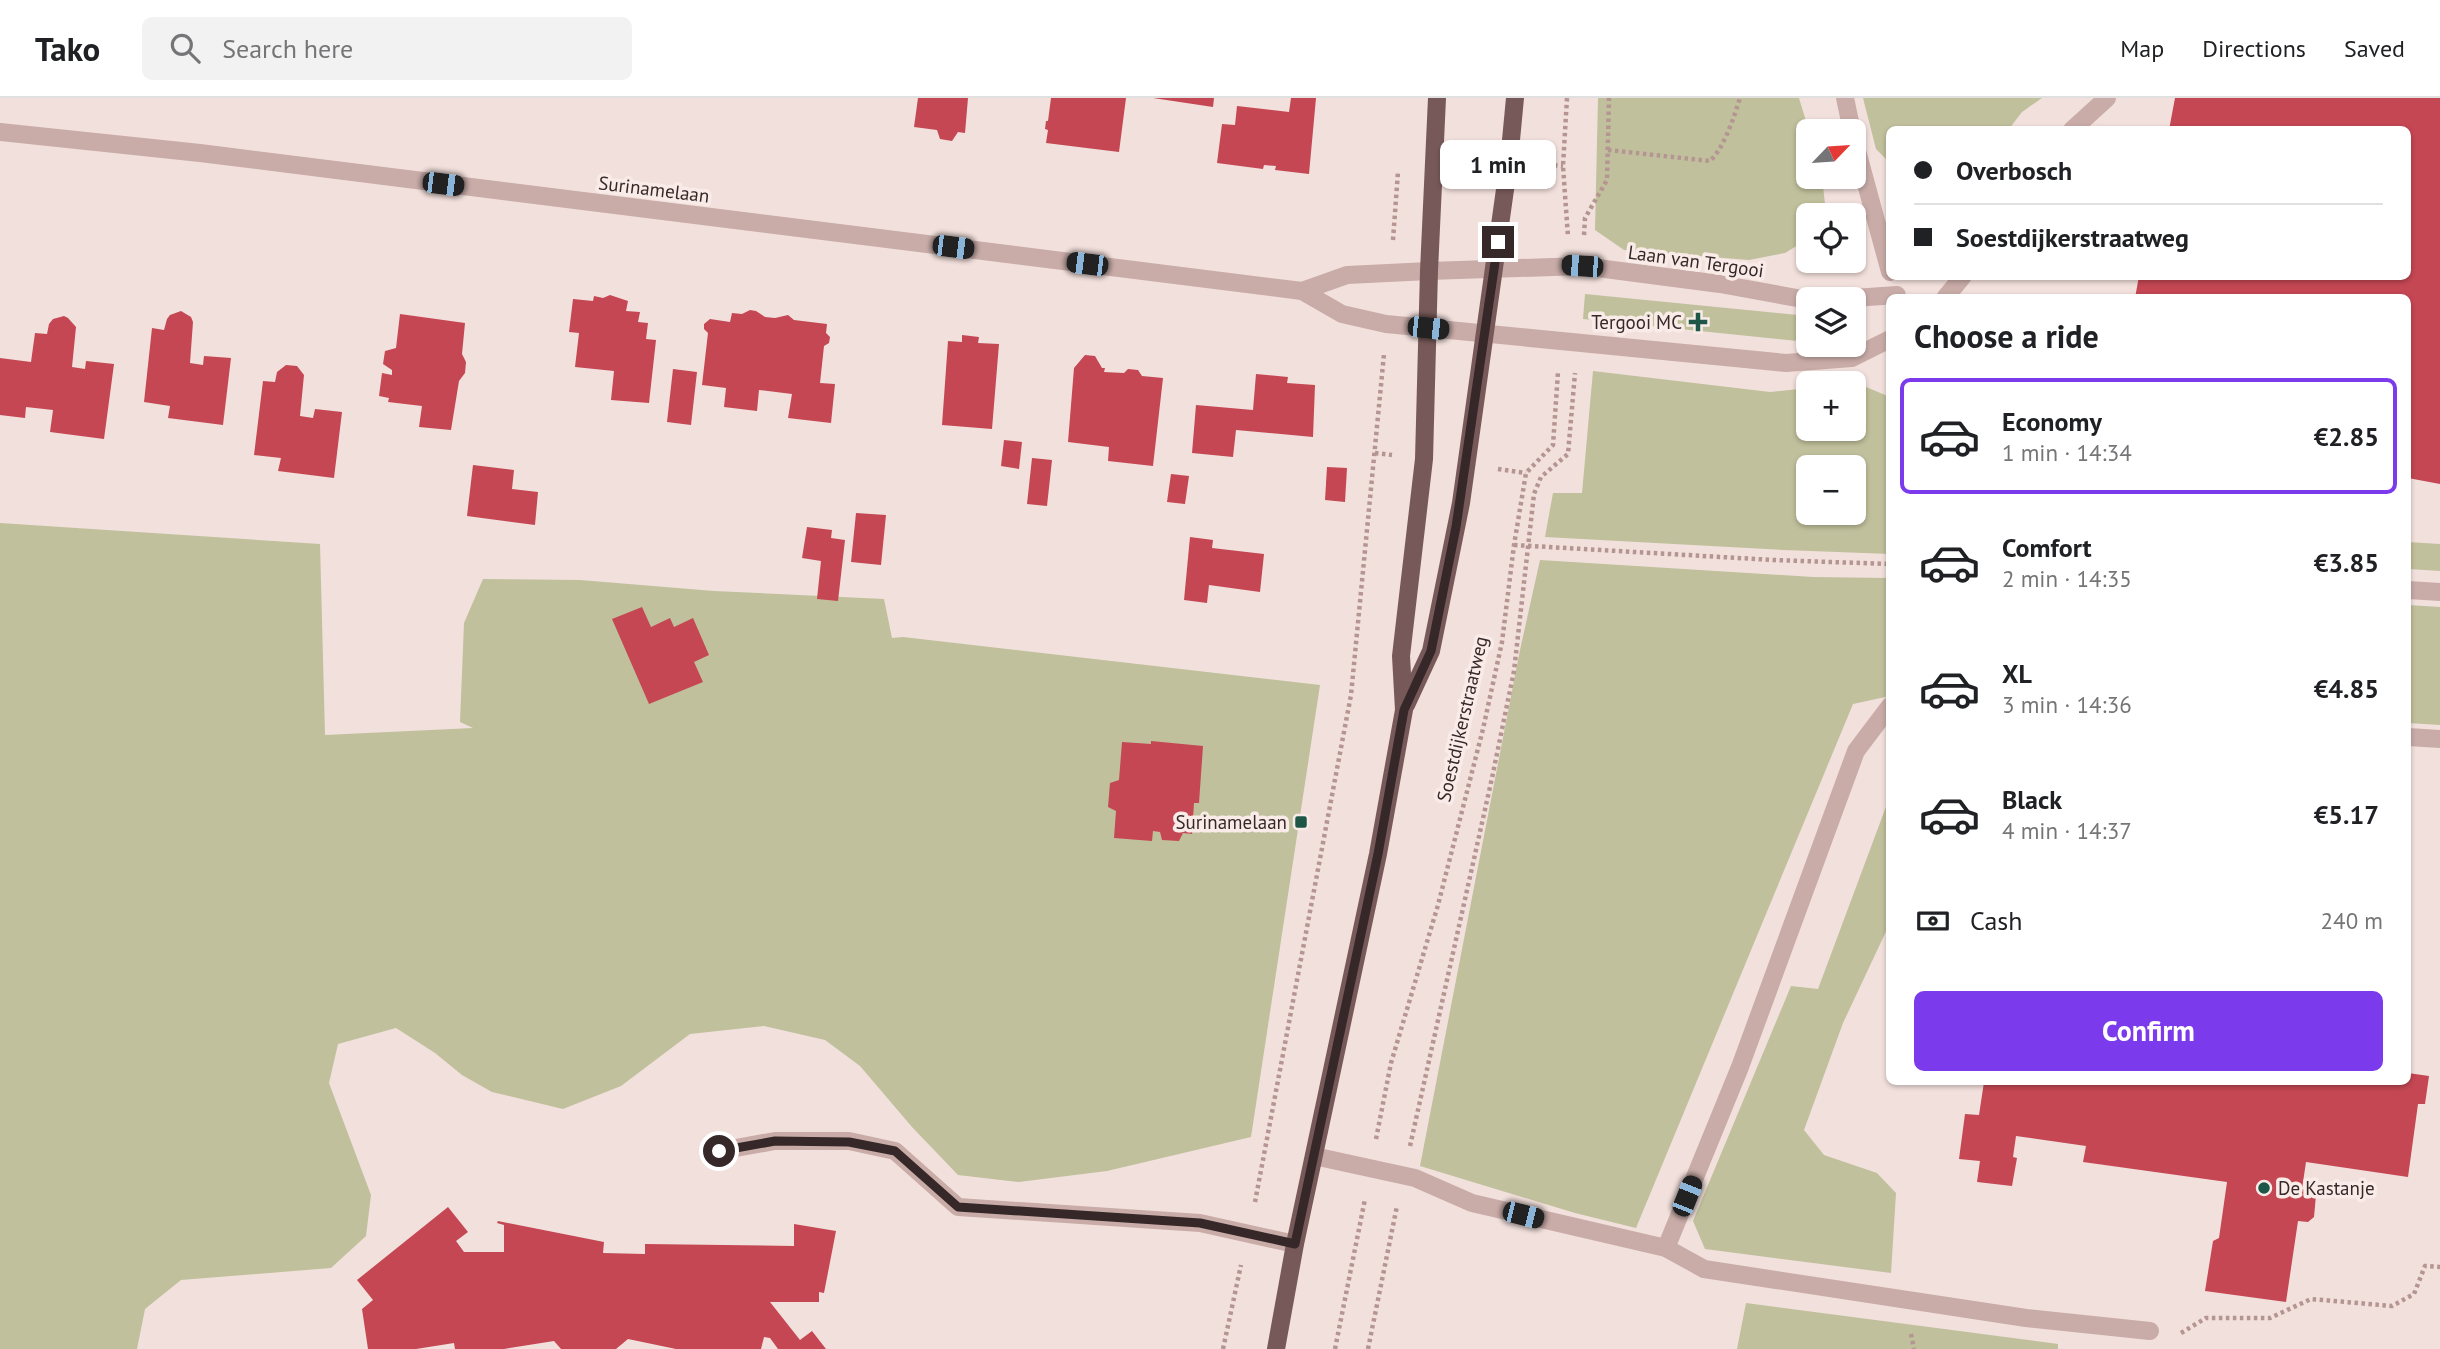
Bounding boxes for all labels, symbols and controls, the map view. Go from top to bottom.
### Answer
search box [142,17,632,80]
text: Tako [35,27,100,70]
icon: search [166,29,204,67]
text: Search here [222,32,353,65]
text: Map [2120,33,2164,64]
text: Directions [2202,33,2306,64]
text: Saved [2344,33,2405,64]
north arrow [1796,119,1866,189]
map controls [1796,119,1866,525]
callout: 1 min [1440,141,1556,190]
text: 1 min [1470,150,1526,179]
text: Overbosch [1956,154,2072,187]
street label: Surinamelaan [597,170,711,208]
car [421,171,466,197]
button: locate [1796,203,1866,273]
text: Soestdijkerstraatweg [1956,221,2189,254]
route end [1482,226,1514,258]
car [931,234,976,260]
street label: Laan van Tergooi [1627,240,1765,282]
car [1065,251,1110,277]
car [1561,254,1604,278]
button: layers [1796,287,1866,357]
place label: Tergooi MC [1591,310,1682,334]
marker: Tergooi MC [1688,312,1708,332]
car [1407,315,1450,341]
text: Choose a ride [1914,315,2099,357]
button: + [1796,371,1866,441]
icon: car [1918,405,1981,468]
text: Economy [2002,405,2102,438]
text: €2.85 [2314,420,2379,453]
text: 1 min · 14:34 [2002,438,2132,467]
button: − [1796,455,1866,525]
icon: car [1918,531,1981,594]
text: Comfort [2002,531,2092,564]
text: €3.85 [2314,546,2379,579]
text: 2 min · 14:35 [2002,564,2132,593]
street label: Soestdijkerstraatweg [1431,634,1493,804]
icon: car [1918,657,1981,720]
text: XL [2002,657,2032,690]
text: €4.85 [2314,672,2379,705]
text: 3 min · 14:36 [2002,690,2132,719]
icon: car [1918,783,1981,846]
text: Black [2002,783,2062,816]
text: €5.17 [2314,798,2379,831]
place label: Surinamelaan [1175,810,1287,834]
marker: Surinamelaan [1293,814,1309,830]
text: 4 min · 14:37 [2002,816,2132,845]
icon: cash [1914,902,1952,940]
text: Cash [1970,904,2022,937]
text: 240 m [2321,906,2383,935]
button: Confirm [1914,991,2383,1071]
route start [703,1135,735,1167]
car [1670,1173,1705,1219]
place label: De Kastanje [2278,1176,2375,1200]
marker: De Kastanje [2256,1180,2272,1196]
car [1501,1200,1546,1230]

